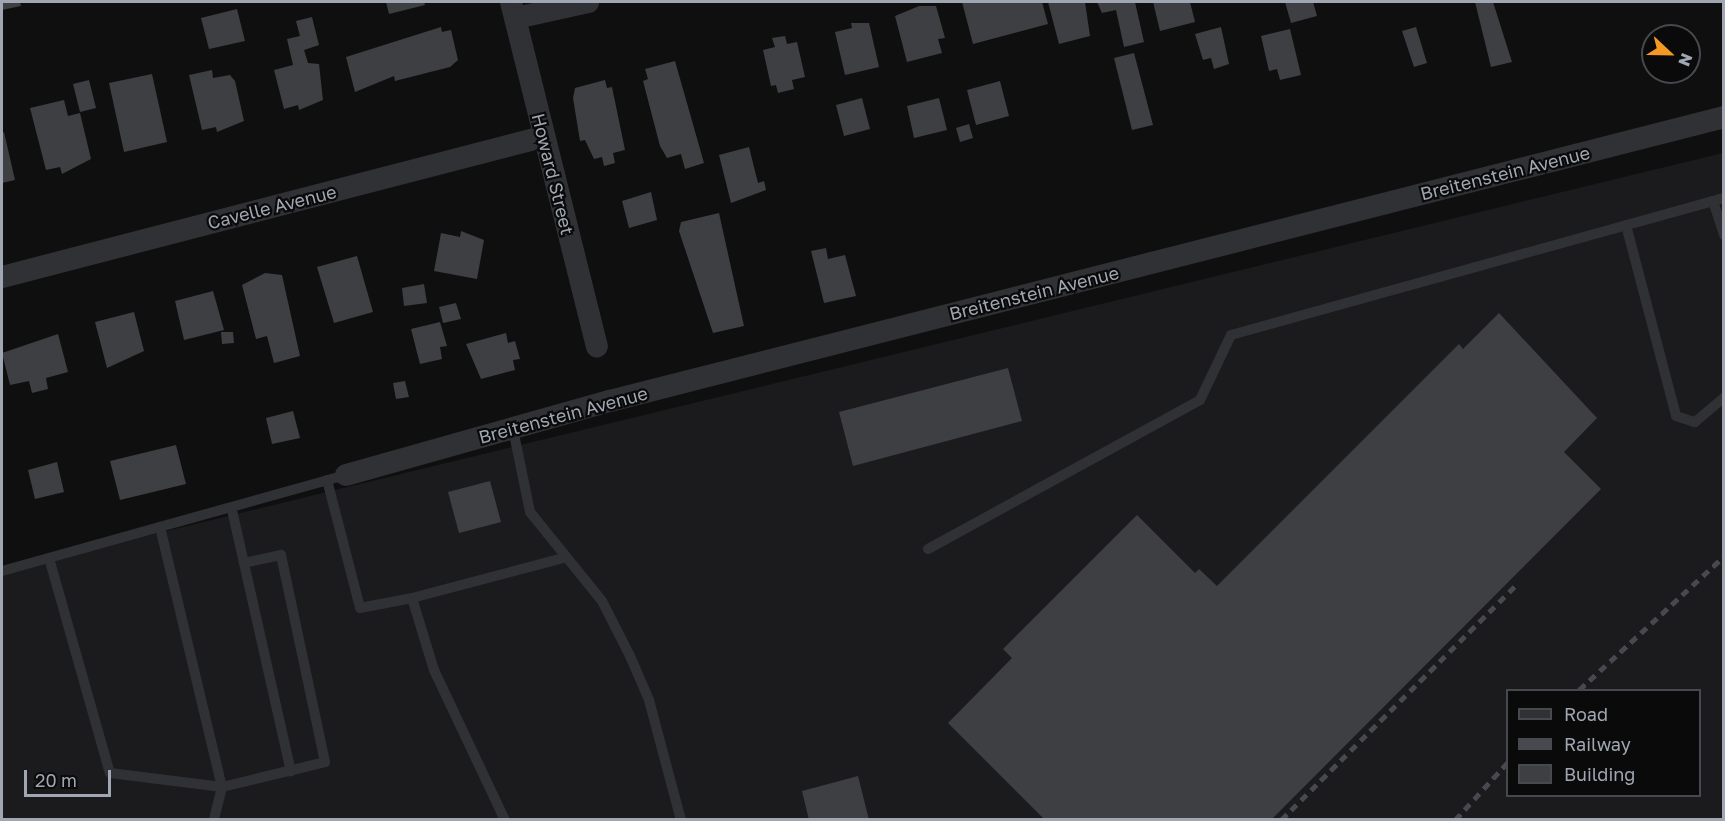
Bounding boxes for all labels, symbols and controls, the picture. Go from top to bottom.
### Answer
north arrow [1641,24,1701,84]
text: N [1674,51,1697,69]
street label: Howard Street [527,111,579,237]
street label: Breitenstein Avenue [1418,141,1592,205]
street label: Cavelle Avenue [205,181,339,233]
street label: Breitenstein Avenue [947,261,1121,325]
street label: Breitenstein Avenue [476,382,650,448]
legend [1506,689,1701,797]
text: Road [1564,703,1608,725]
text: Railway [1564,733,1631,755]
scale bar [27,758,114,796]
text: Building [1564,763,1635,785]
text: 20 m [35,769,77,791]

